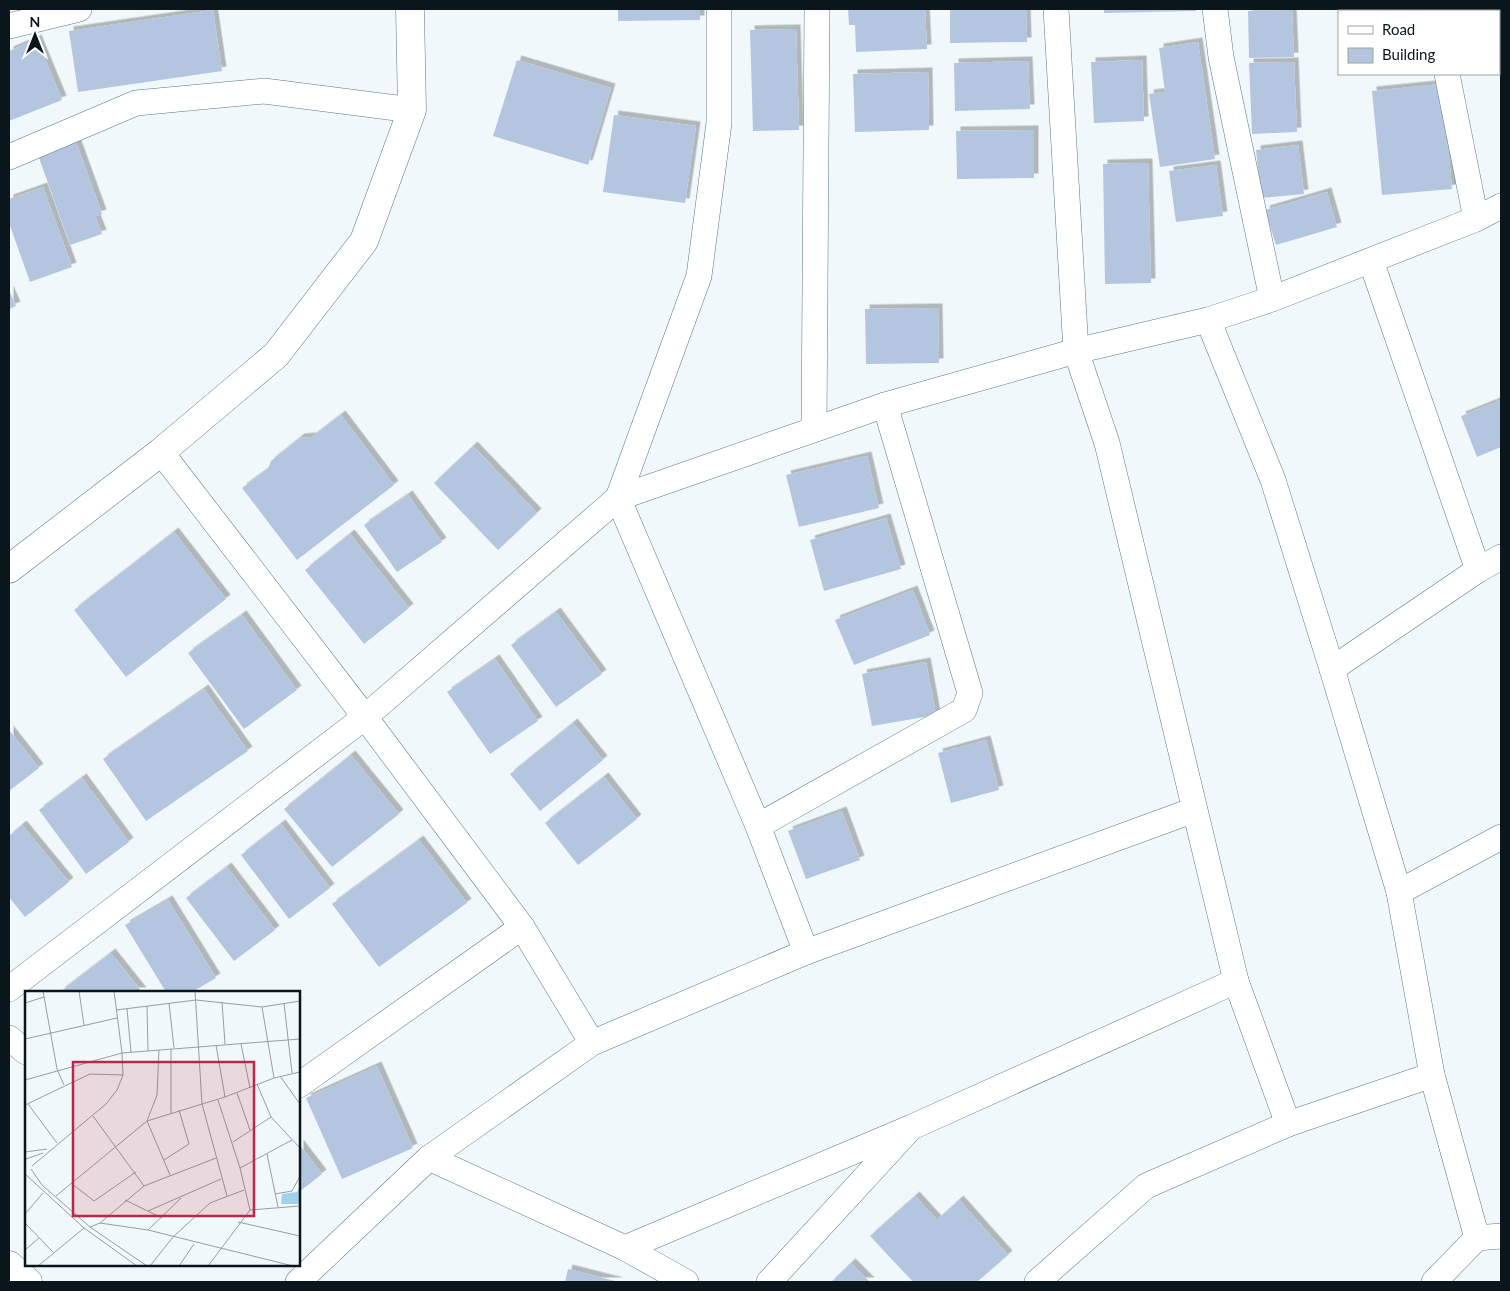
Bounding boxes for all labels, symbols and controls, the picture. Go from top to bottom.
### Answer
north arrow [10,10,60,60]
legend [1338,10,1500,75]
text: N [30,13,40,30]
text: Road [1382,20,1415,38]
text: Building [1382,45,1435,63]
inset map [25,991,300,1266]

